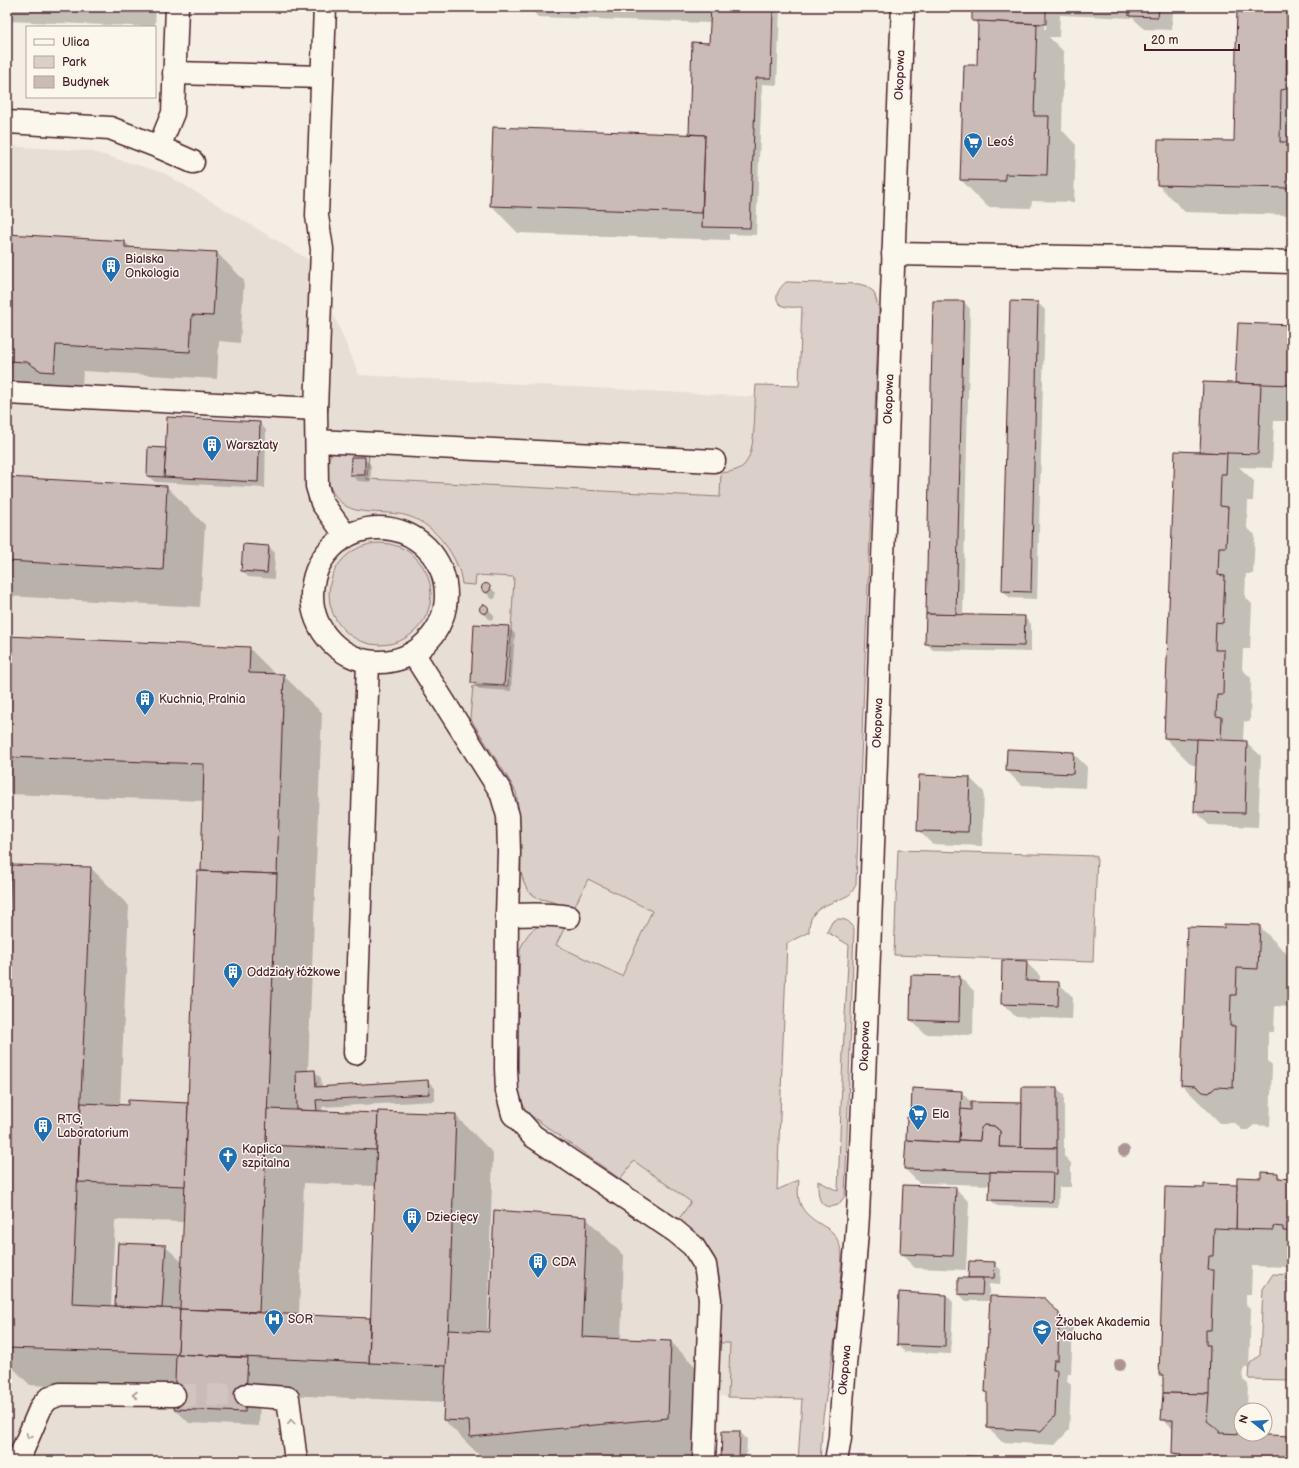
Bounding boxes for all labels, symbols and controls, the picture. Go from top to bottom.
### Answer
legend [26,26,156,98]
scale bar [1145,26,1239,52]
text: 20 m [1151,33,1178,48]
text: Ulica [62,35,90,50]
street label: Okopowa [892,50,908,100]
text: Park [62,55,86,70]
text: Budynek [62,75,109,90]
supermarket icon: Leoś [962,131,984,159]
place label: Leoś [987,135,1014,150]
place label: Bialska Onkologia [125,252,180,281]
building icon: Bialska Onkologia [100,255,122,283]
street label: Okopowa [881,374,897,424]
building icon: Warsztaty [201,434,223,462]
place label: Warsztaty [226,438,279,453]
building icon: Kuchnia, Pralnia [134,688,156,716]
place label: Kuchnia, Pralnia [159,692,246,707]
street label: Okopowa [870,698,886,748]
building icon: Oddziały łóżkowe [222,961,244,989]
place label: Oddziały łóżkowe [247,965,340,980]
street label: Okopowa [857,1021,873,1071]
supermarket icon: Ela [907,1103,929,1131]
place label: Ela [932,1107,950,1122]
place label: RTG, Laboratorium [57,1112,129,1141]
building icon: RTG, Laboratorium [32,1115,54,1143]
place label: Kaplica szpitalna [242,1142,290,1171]
church icon: Kaplica szpitalna [217,1145,239,1173]
building icon: Dziecięcy [401,1206,423,1234]
place label: Dziecięcy [426,1210,479,1225]
building icon: CDA [527,1251,549,1279]
place label: CDA [552,1255,577,1270]
hospital icon: SOR [263,1308,285,1336]
place label: SOR [288,1312,313,1327]
place label: Żłobek Akademia Malucha [1055,1314,1150,1344]
school or university icon: Żłobek Akademia Malucha [1031,1318,1053,1346]
street label: Okopowa [835,1344,855,1396]
one-way arrow [132,1391,138,1399]
north arrow [1233,1402,1273,1442]
text: N [1236,1413,1251,1425]
one-way arrow [287,1419,296,1425]
one-way arrow [25,1432,33,1439]

